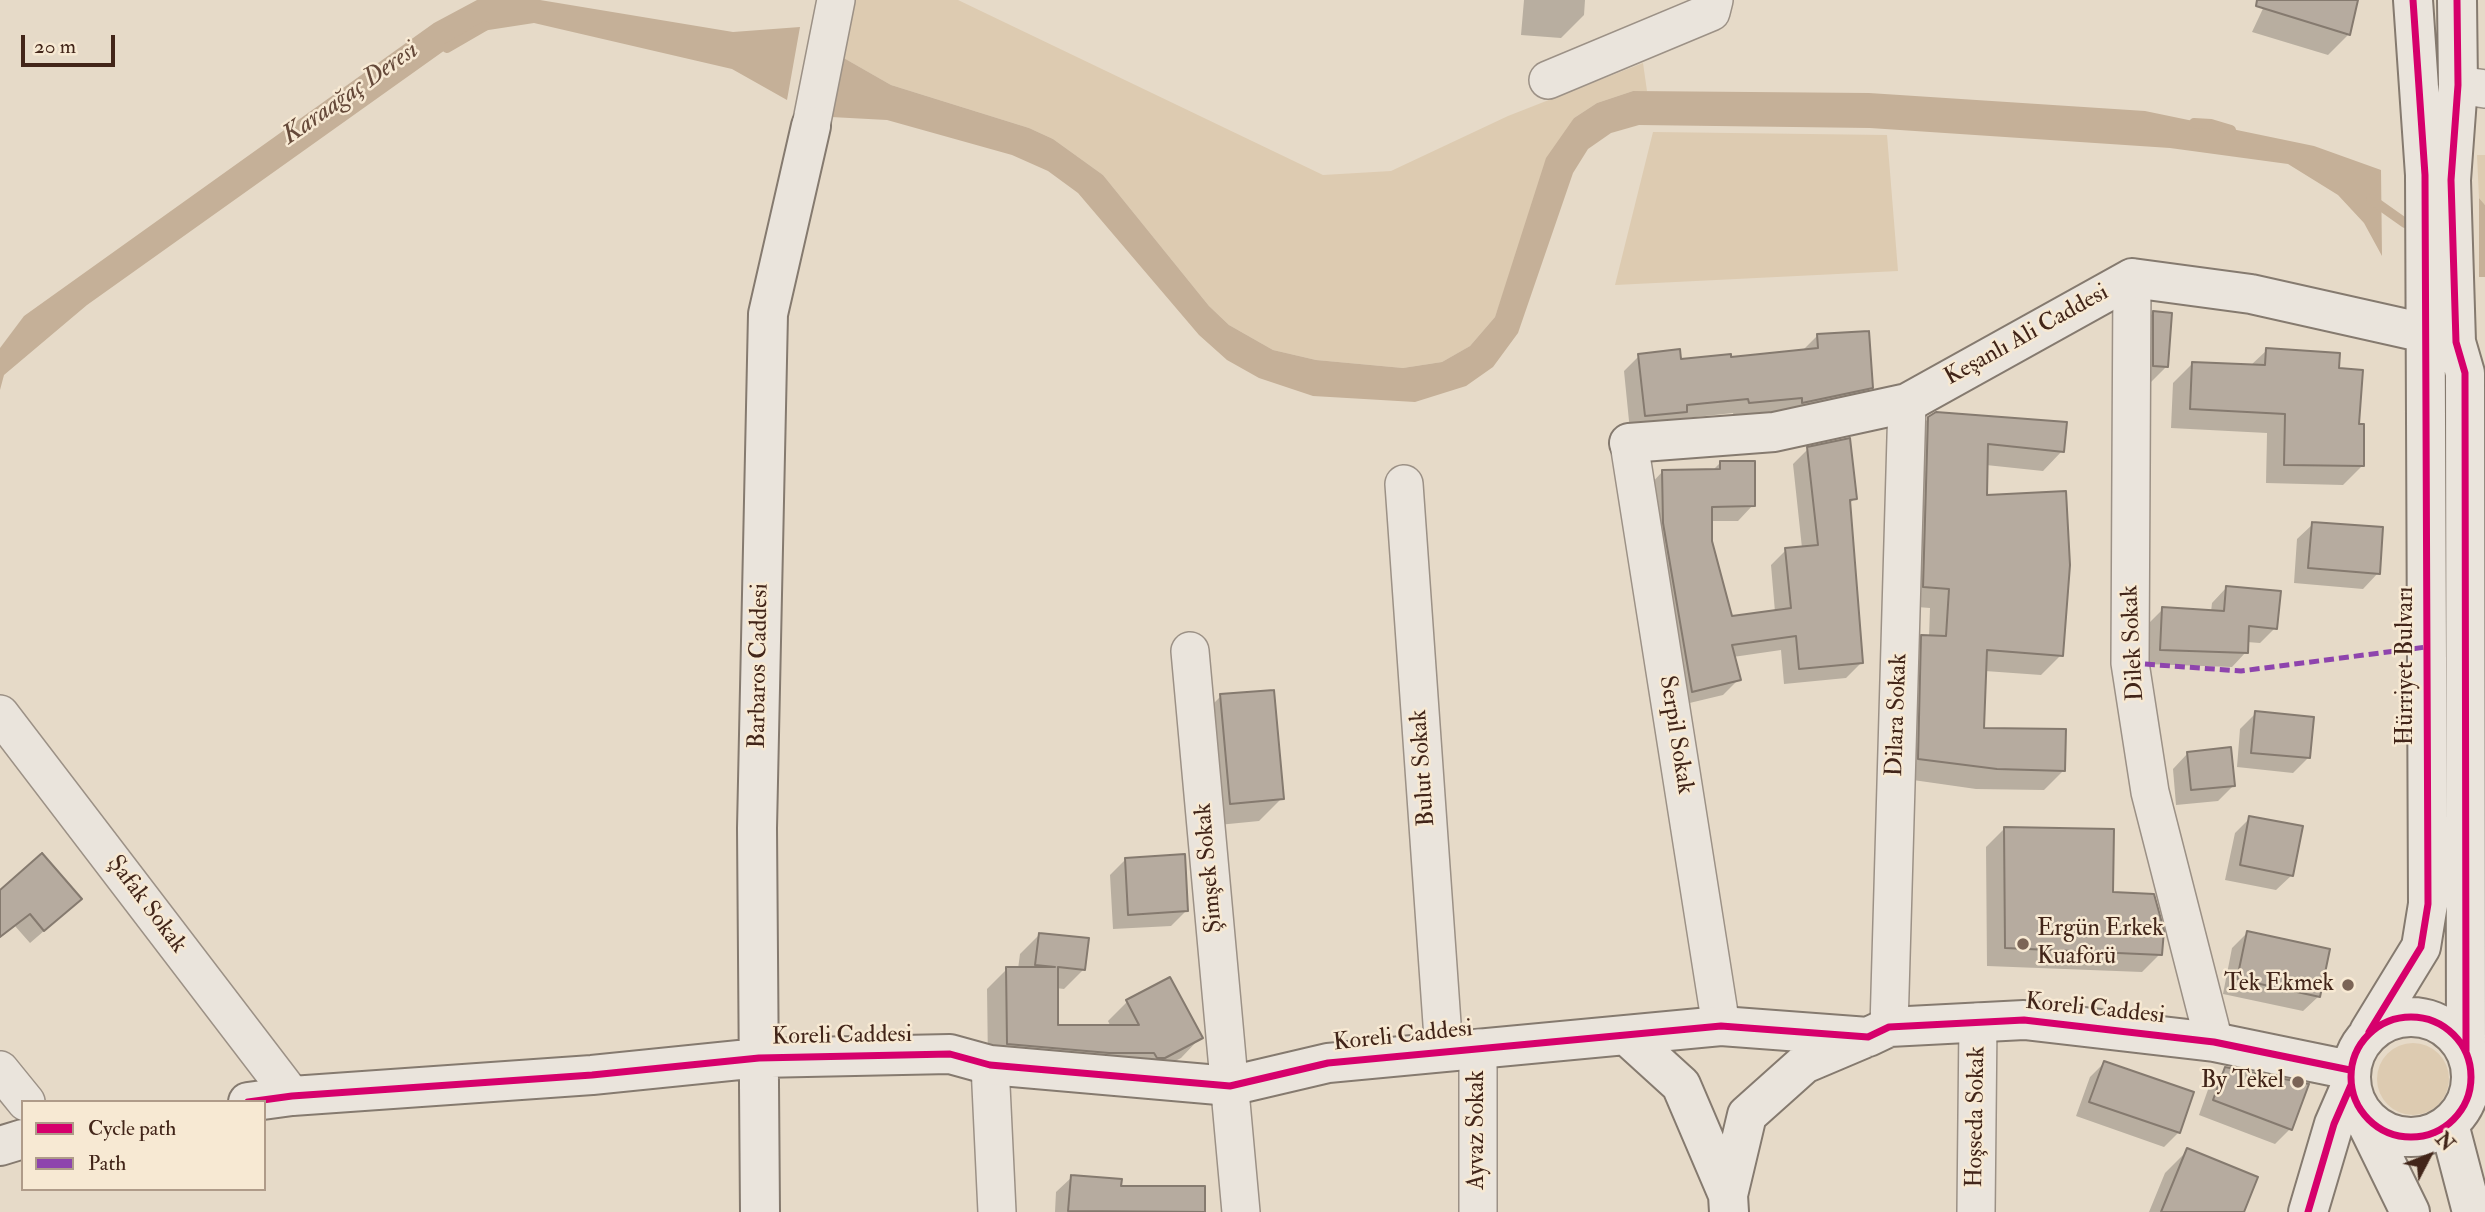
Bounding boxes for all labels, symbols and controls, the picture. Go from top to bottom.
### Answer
scale bar [24,21,119,65]
text: 20 m [34,33,76,60]
water label: Karaağaç Deresi [277,36,425,152]
street label: Keşanlı Ali Caddesi [1940,279,2114,393]
street label: Barbaros Caddesi [744,583,776,749]
street label: Dilek Sokak [2117,584,2151,702]
street label: Hürriyet Bulvarı [2393,587,2421,745]
street label: Dilara Sokak [1881,653,1915,777]
street label: Serpil Sokak [1651,674,1699,796]
street label: Bulut Sokak [1406,709,1442,827]
street label: Şimşek Sokak [1190,802,1230,934]
street label: Şafak Sokak [100,850,192,960]
place label: Ergün Erkek Kuaförü [2037,916,2164,972]
marker: Ergün Erkek Kuaförü [2015,936,2031,952]
place label: Tek Ekmek [2224,971,2334,999]
marker: Tek Ekmek [2340,977,2356,993]
street label: Koreli Caddesi [2024,988,2166,1032]
street label: Koreli Caddesi [1332,1015,1474,1059]
street label: Koreli Caddesi [772,1021,912,1053]
street label: Hoşseda Sokak [1961,1046,1993,1188]
place label: By Tekel [2201,1068,2284,1096]
street label: Ayvaz Sokak [1464,1070,1492,1190]
marker: By Tekel [2290,1074,2306,1090]
legend [21,1100,266,1191]
text: Cycle path [88,1115,176,1142]
north arrow [2394,1121,2464,1191]
text: N [2430,1128,2459,1156]
text: Path [88,1150,126,1177]

